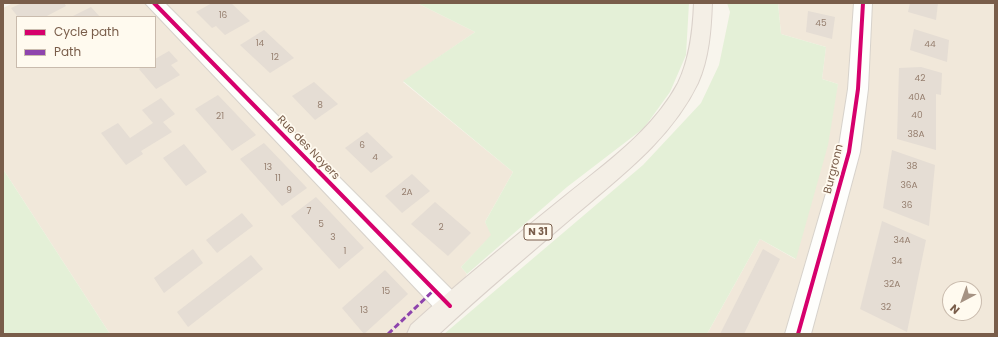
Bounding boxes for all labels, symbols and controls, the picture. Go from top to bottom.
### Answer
house number: 16 [219,11,227,21]
legend [16,16,156,68]
house number: 45 [815,19,827,29]
text: Cycle path [54,23,119,40]
house number: 14 [256,39,264,49]
house number: 44 [924,40,936,50]
text: Path [54,43,81,60]
house number: 12 [271,53,279,63]
house number: 42 [915,74,925,84]
house number: 40A [908,93,926,103]
house number: 8 [317,101,323,111]
house number: 40 [911,111,923,121]
house number: 21 [216,112,224,122]
street label: Rue des Noyers [274,113,342,183]
house number: 38A [907,130,925,140]
house number: 6 [359,141,365,151]
street label: Burgronn [821,143,847,195]
house number: 4 [372,153,378,163]
house number: 38 [907,162,917,172]
house number: 13 [264,163,272,173]
house number: 11 [275,174,281,184]
house number: 36A [900,181,918,191]
house number: 9 [286,186,292,196]
house number: 2A [401,188,413,198]
house number: 36 [901,201,913,211]
house number: 7 [307,207,311,217]
house number: 5 [318,220,324,230]
house number: 2 [438,223,444,233]
road number: N 31 [524,224,552,240]
house number: 3 [330,233,336,243]
house number: 34A [893,236,911,246]
house number: 1 [344,247,346,257]
house number: 34 [892,257,902,267]
house number: 32A [884,280,900,290]
north arrow [942,281,982,321]
house number: 15 [382,287,390,297]
text: N [946,301,963,318]
house number: 32 [881,303,891,313]
house number: 13 [360,306,368,316]

